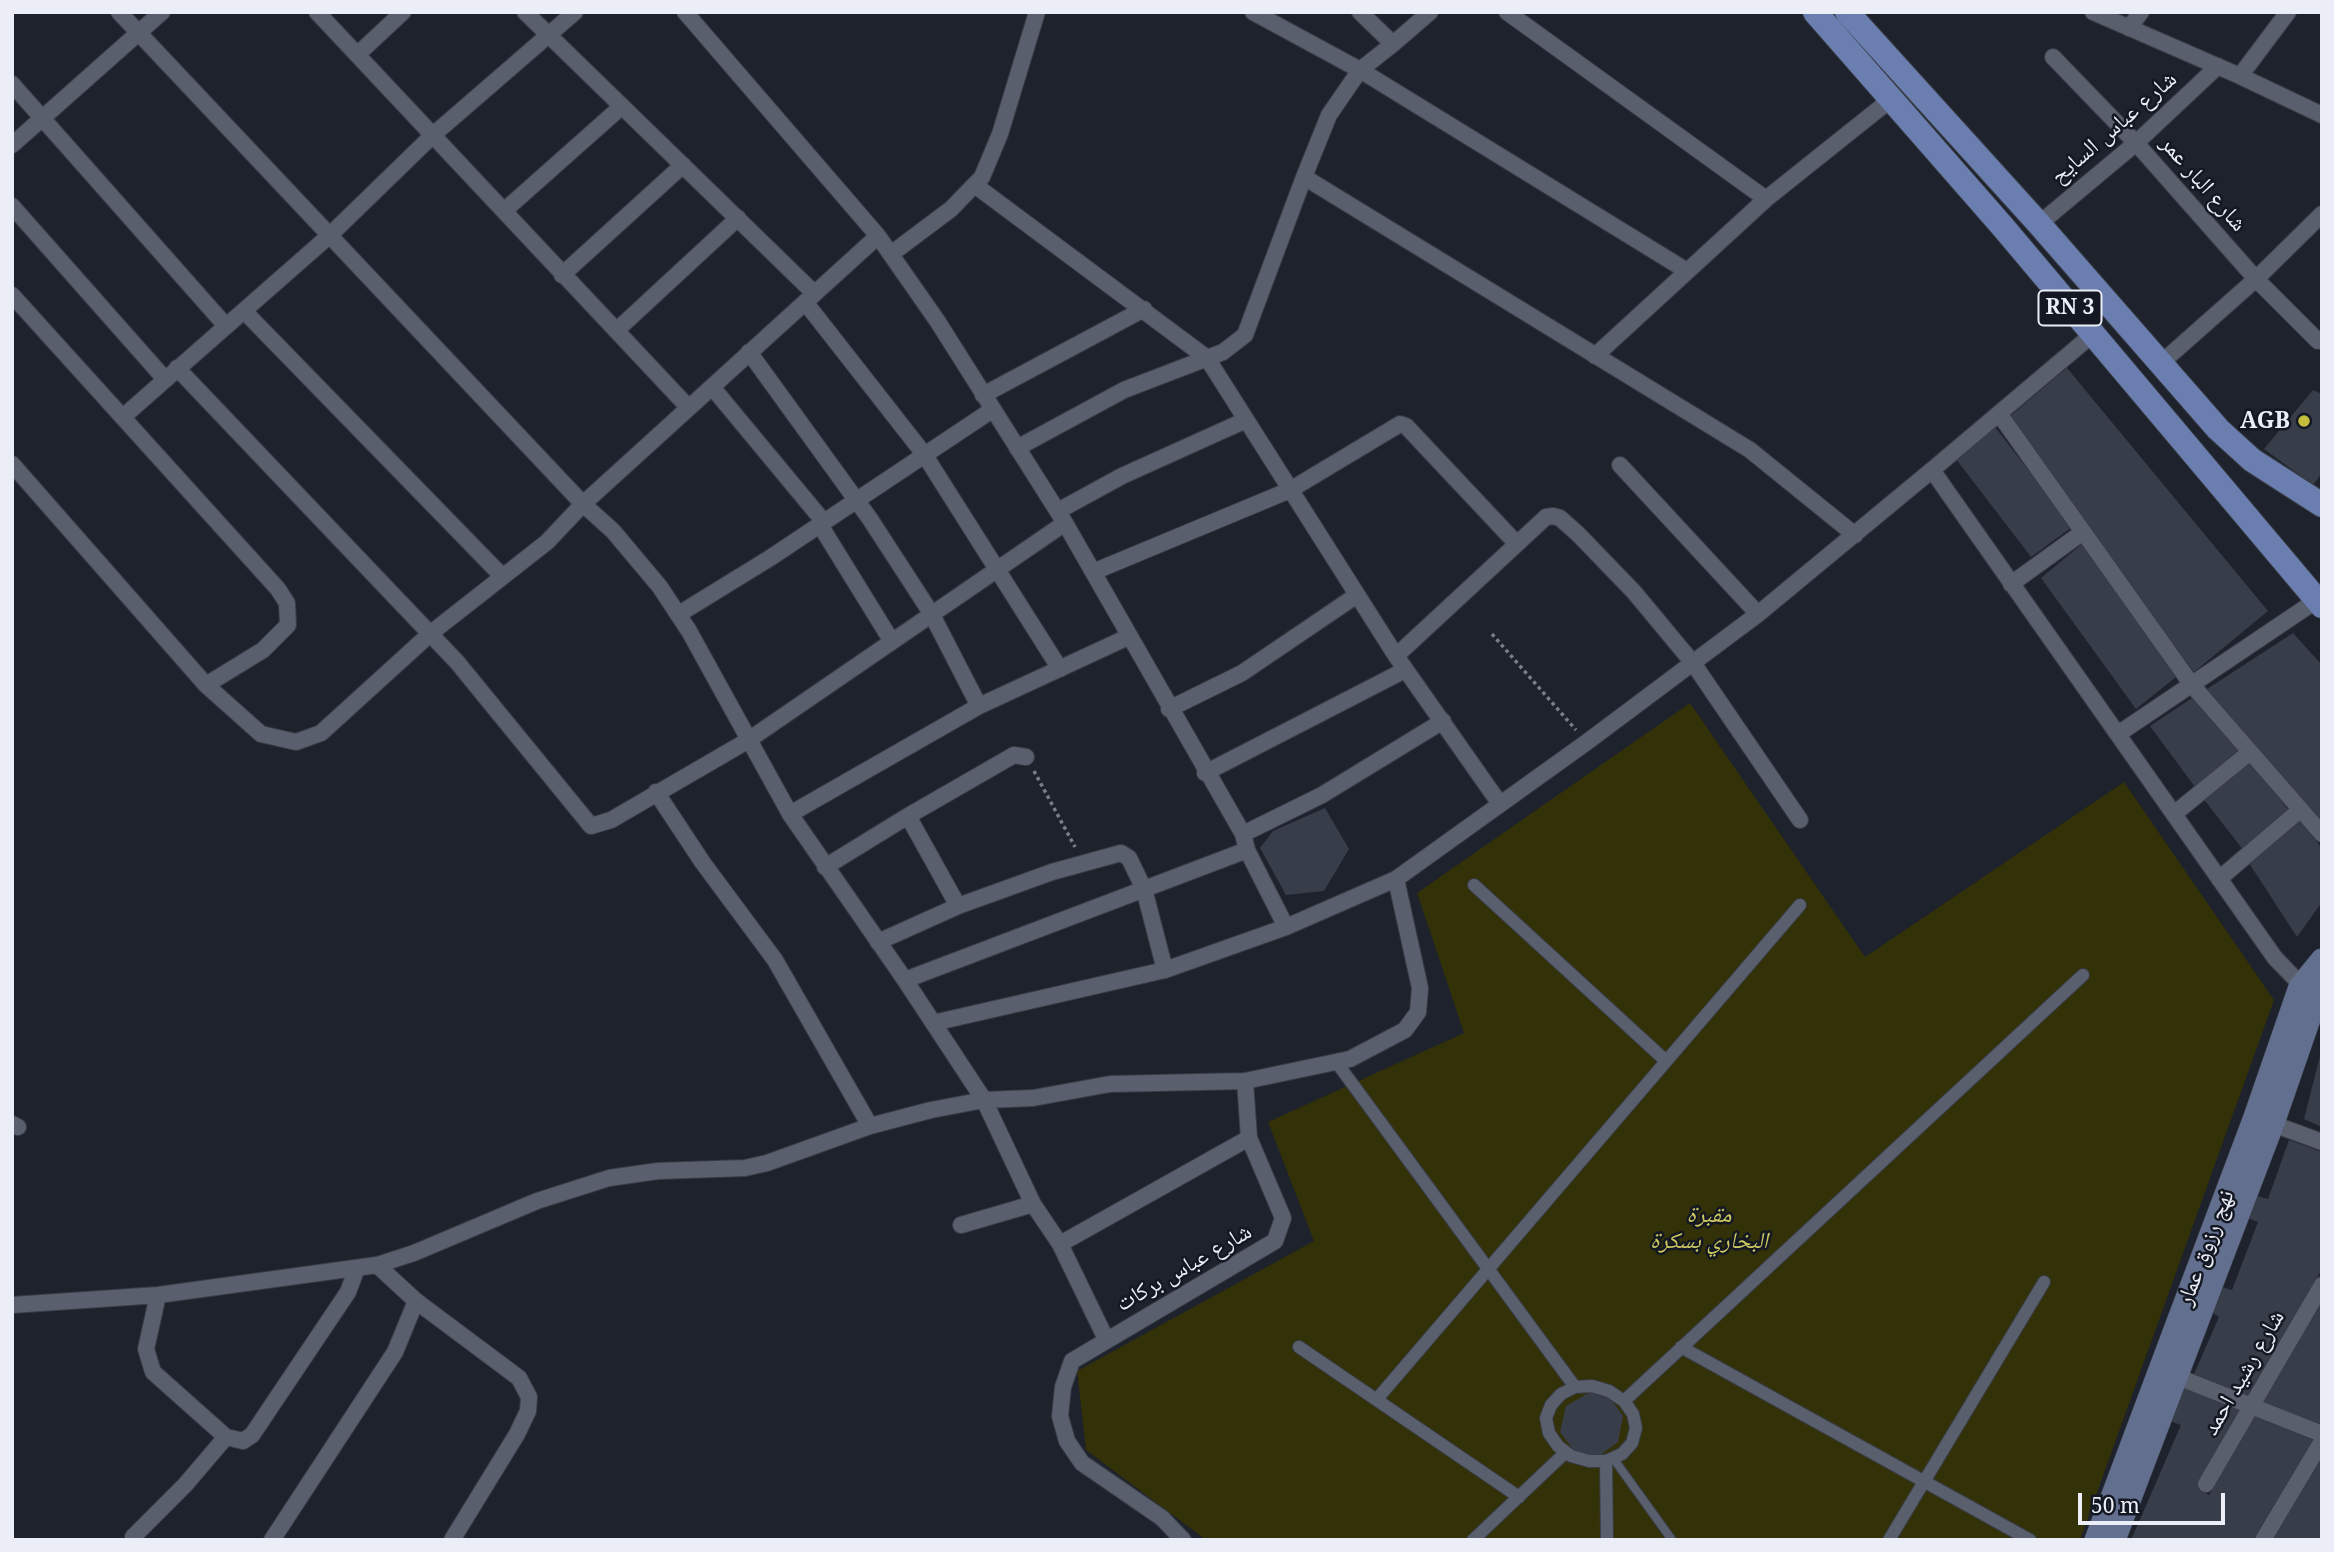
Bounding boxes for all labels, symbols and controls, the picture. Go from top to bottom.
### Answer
street label: شارع عباس السايح [2045,66,2183,190]
street label: شارع البار عمر [2154,130,2252,238]
road number: RN 3 [2038,290,2102,326]
place label: AGB [2240,407,2290,435]
marker: AGB [2296,413,2312,429]
street label: نهج رزوق عمار [2171,1186,2241,1310]
park label: مقبرة البخاري بسكرة [1650,1201,1768,1255]
street label: شارع عباس بركات [1111,1218,1257,1318]
street label: شارع رشيد احمد [2197,1306,2291,1440]
scale bar [2082,1478,2229,1522]
text: 50 m [2091,1491,2140,1519]

